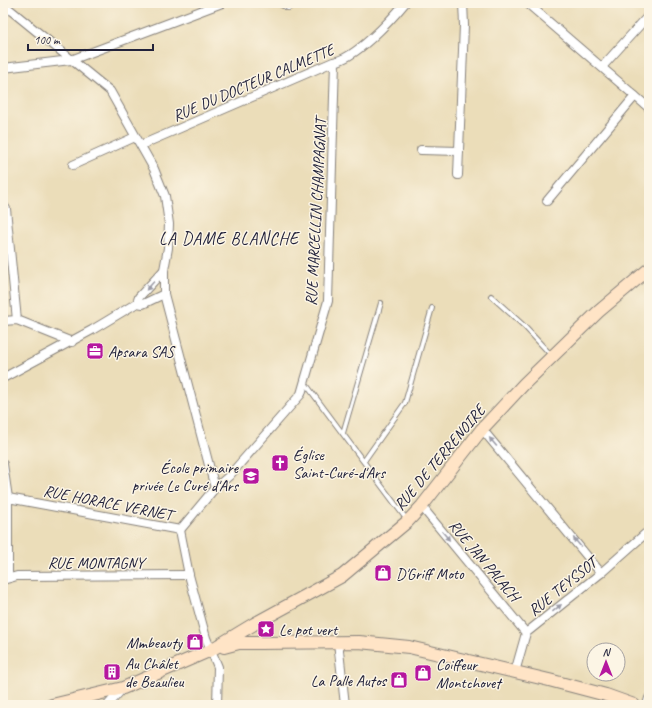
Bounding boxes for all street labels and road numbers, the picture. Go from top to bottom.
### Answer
street label: RUE DU DOCTEUR CALMETTE [170,39,339,126]
street label: RUE MARCELLIN CHAMPAGNAT [301,114,331,306]
street label: RUE DE TERRENOIRE [390,399,491,514]
street label: RUE HORACE VERNET [42,481,177,526]
street label: RUE JAN PALACH [444,516,526,608]
street label: RUE TEYSSOT [524,550,604,620]
street label: RUE MONTAGNY [48,553,147,573]

